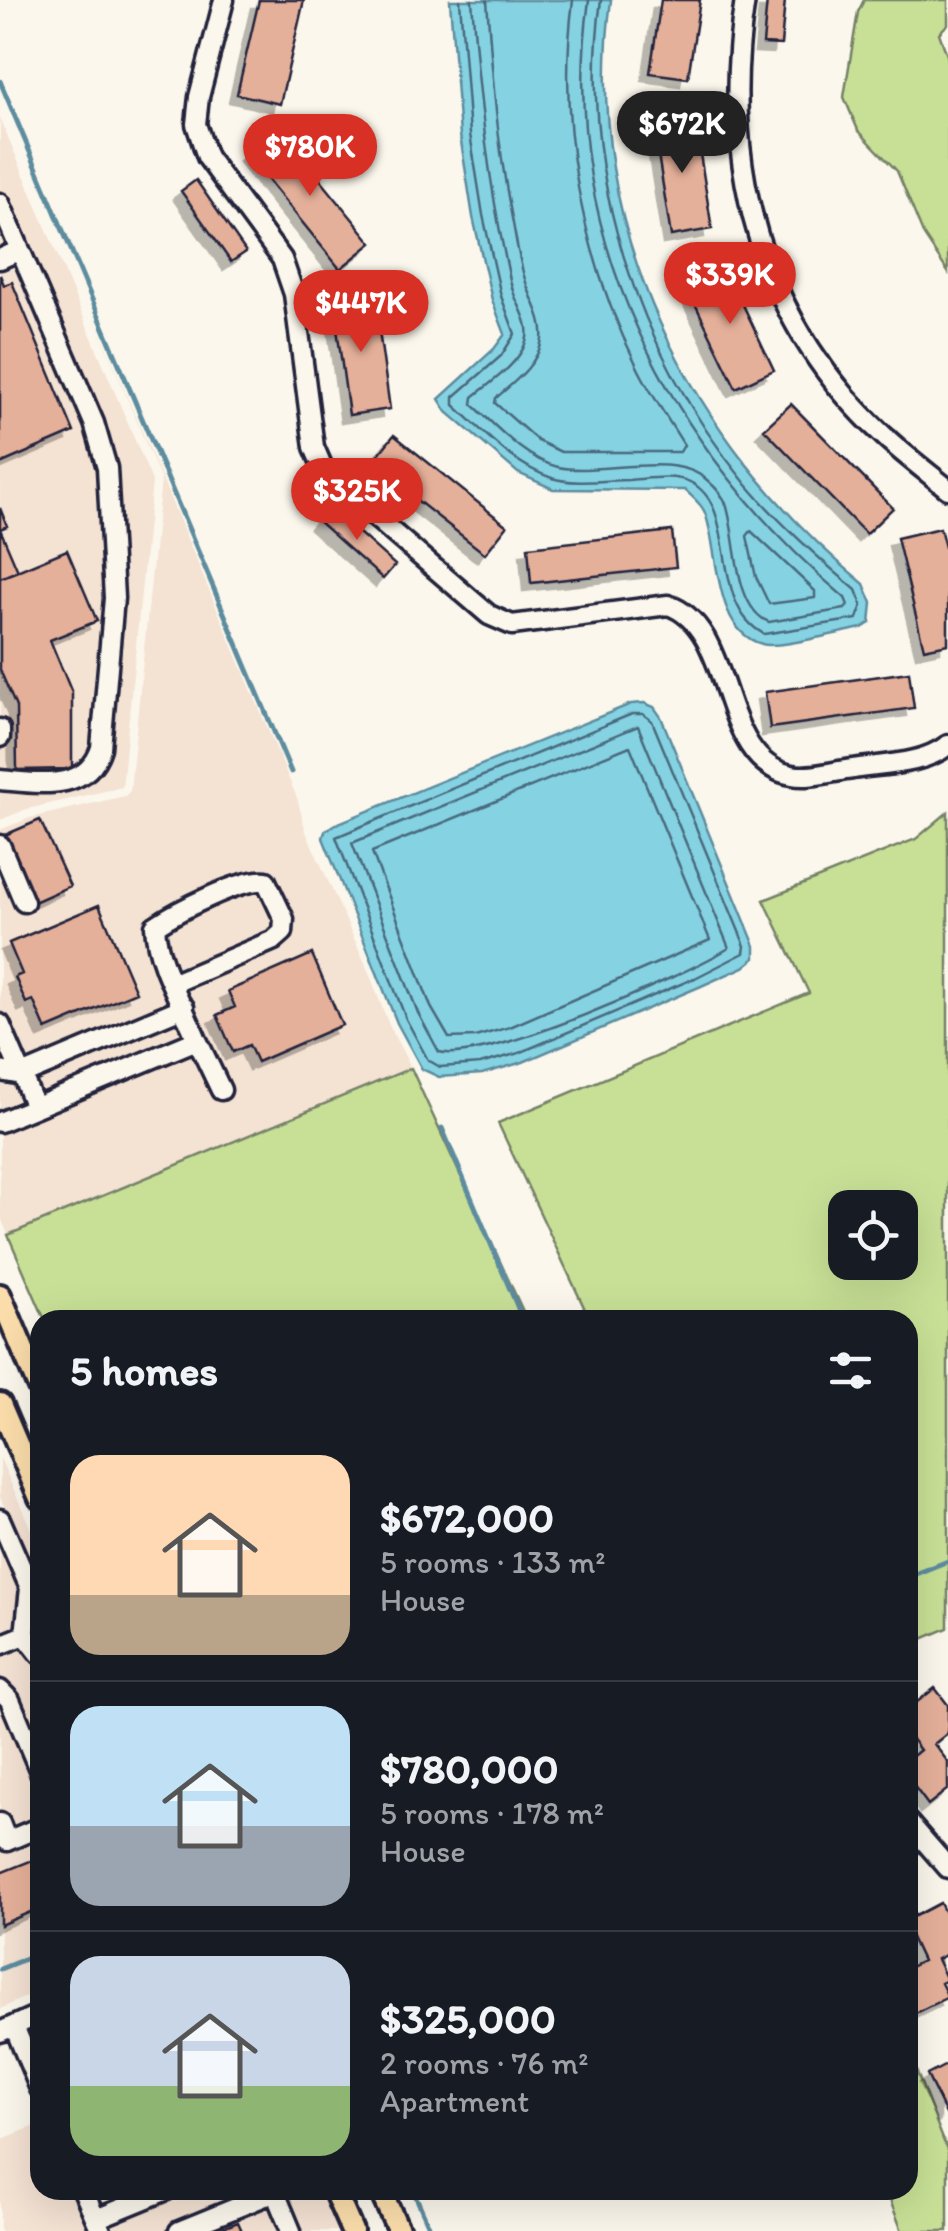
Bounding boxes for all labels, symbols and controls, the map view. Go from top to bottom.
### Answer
pin: $672K [612,91,752,176]
text: $672K [639,104,725,142]
pin: $780K [240,114,380,199]
text: $780K [265,127,355,165]
pin: $339K [660,242,800,327]
text: $339K [686,255,774,293]
pin: $447K [291,270,431,355]
text: $447K [315,283,407,321]
pin: $325K [287,458,427,543]
text: $325K [313,471,401,509]
map controls [828,1190,918,1280]
button: locate [828,1190,918,1280]
icon: filters [823,1343,878,1398]
text: 5 homes [70,1345,218,1396]
text: $672,000 [380,1492,554,1543]
icon: home [150,1495,270,1615]
text: 5 rooms · 133 m² [380,1543,605,1581]
text: House [380,1581,466,1619]
text: $780,000 [380,1743,559,1794]
icon: home [150,1746,270,1866]
text: 5 rooms · 178 m² [380,1794,604,1832]
text: House [380,1832,466,1870]
text: $325,000 [380,1993,556,2044]
icon: home [150,1996,270,2116]
text: 2 rooms · 76 m² [380,2044,589,2082]
text: Apartment [380,2082,529,2120]

